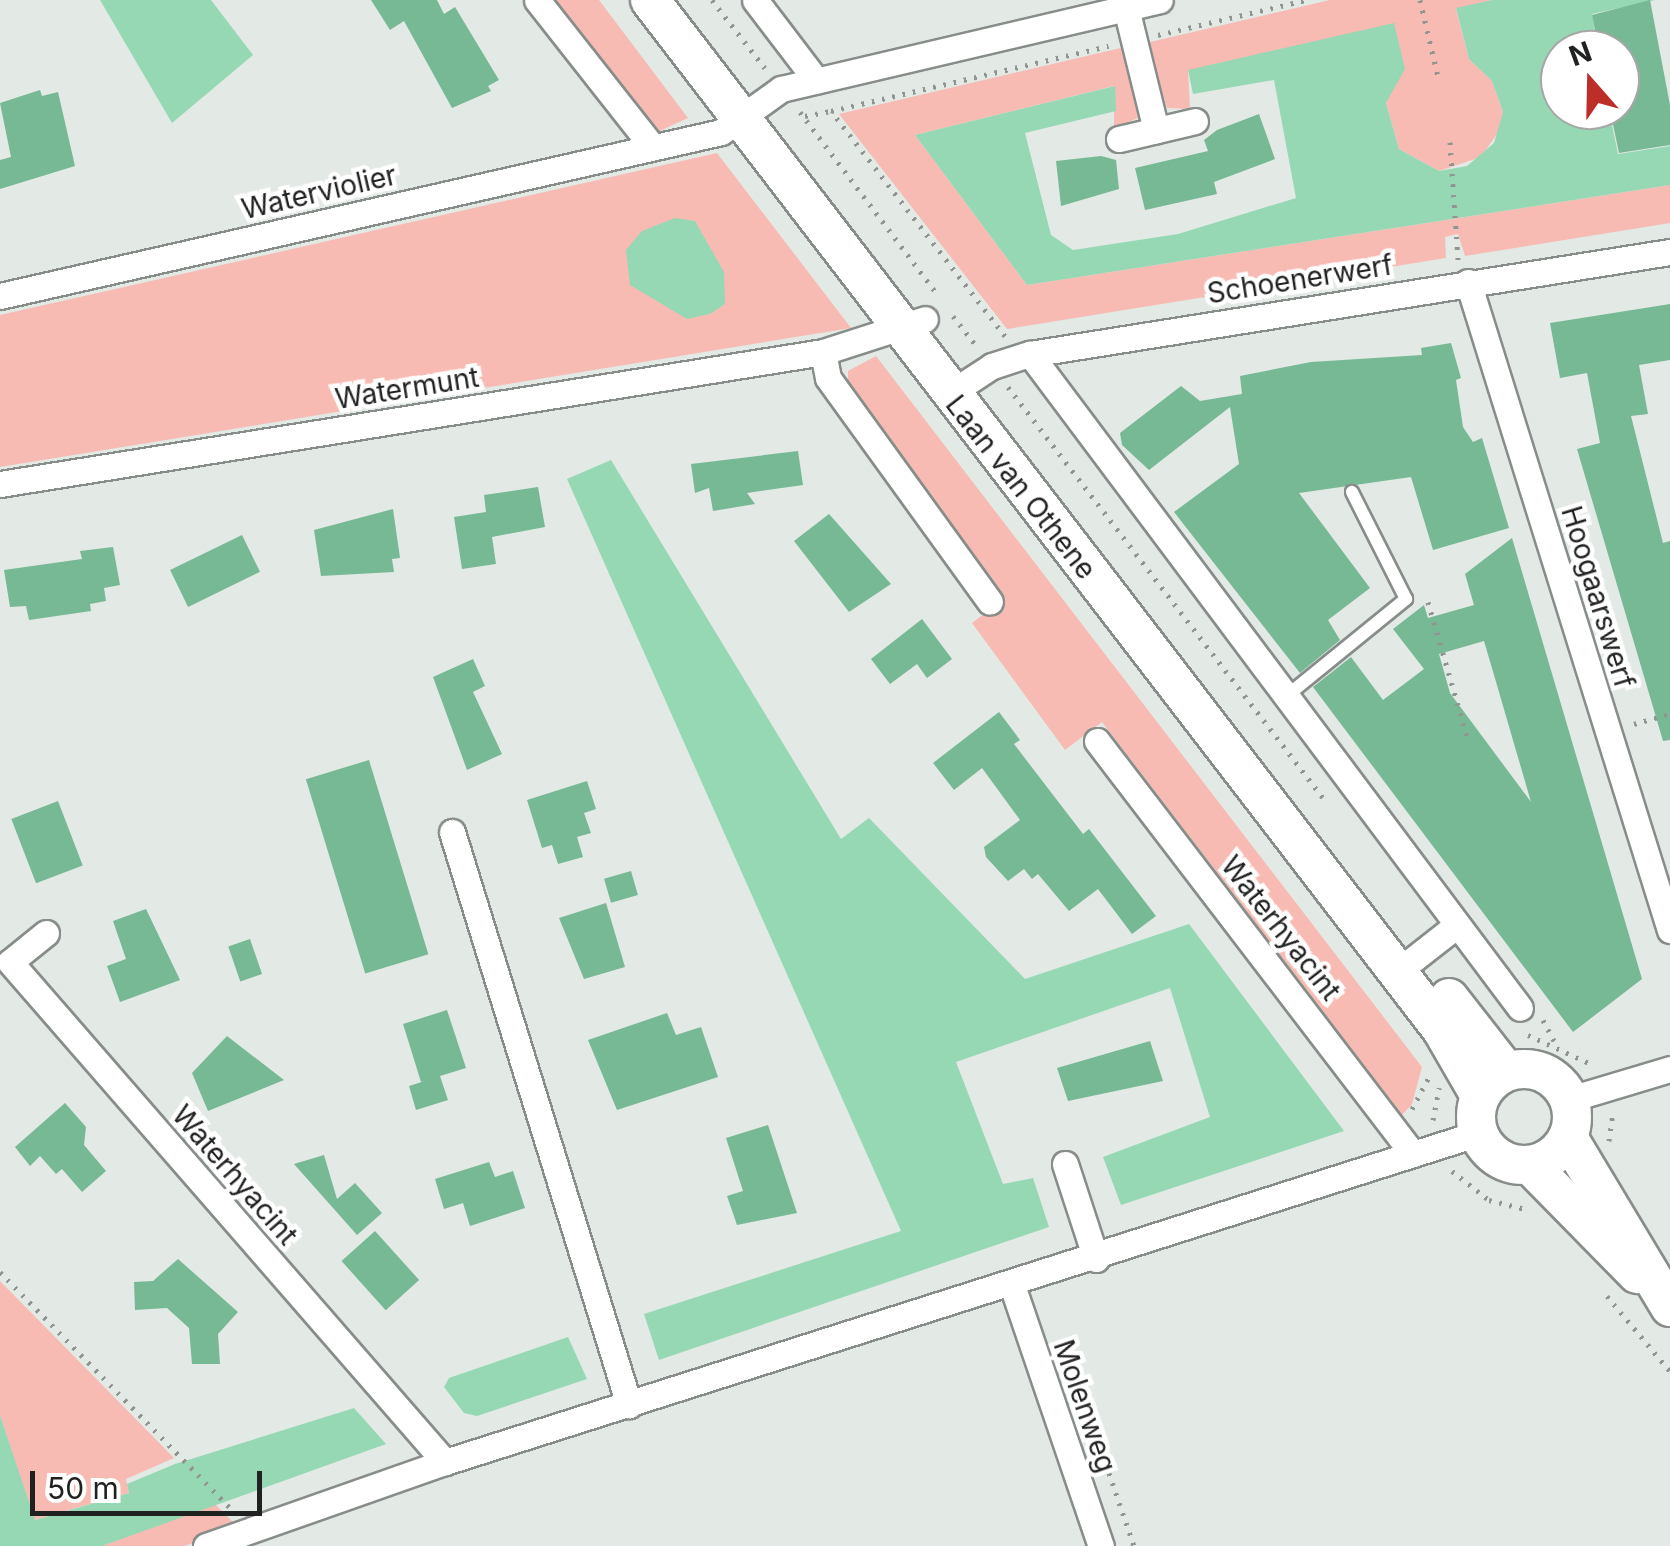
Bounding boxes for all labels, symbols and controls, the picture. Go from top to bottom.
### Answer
north arrow [1540,30,1640,130]
text: N [1565,34,1596,73]
street label: Waterviolier [238,158,400,226]
street label: Schoenerwerf [1205,248,1395,310]
street label: Watermunt [333,360,481,416]
street label: Laan van Othene [939,388,1103,586]
street label: Hoogaarswerf [1554,502,1642,692]
street label: Waterhyacint [1214,849,1348,1007]
street label: Waterhyacint [165,1098,305,1252]
street label: Molenweg [1047,1335,1123,1477]
scale bar [35,1451,268,1513]
text: 50 m [47,1470,119,1506]

